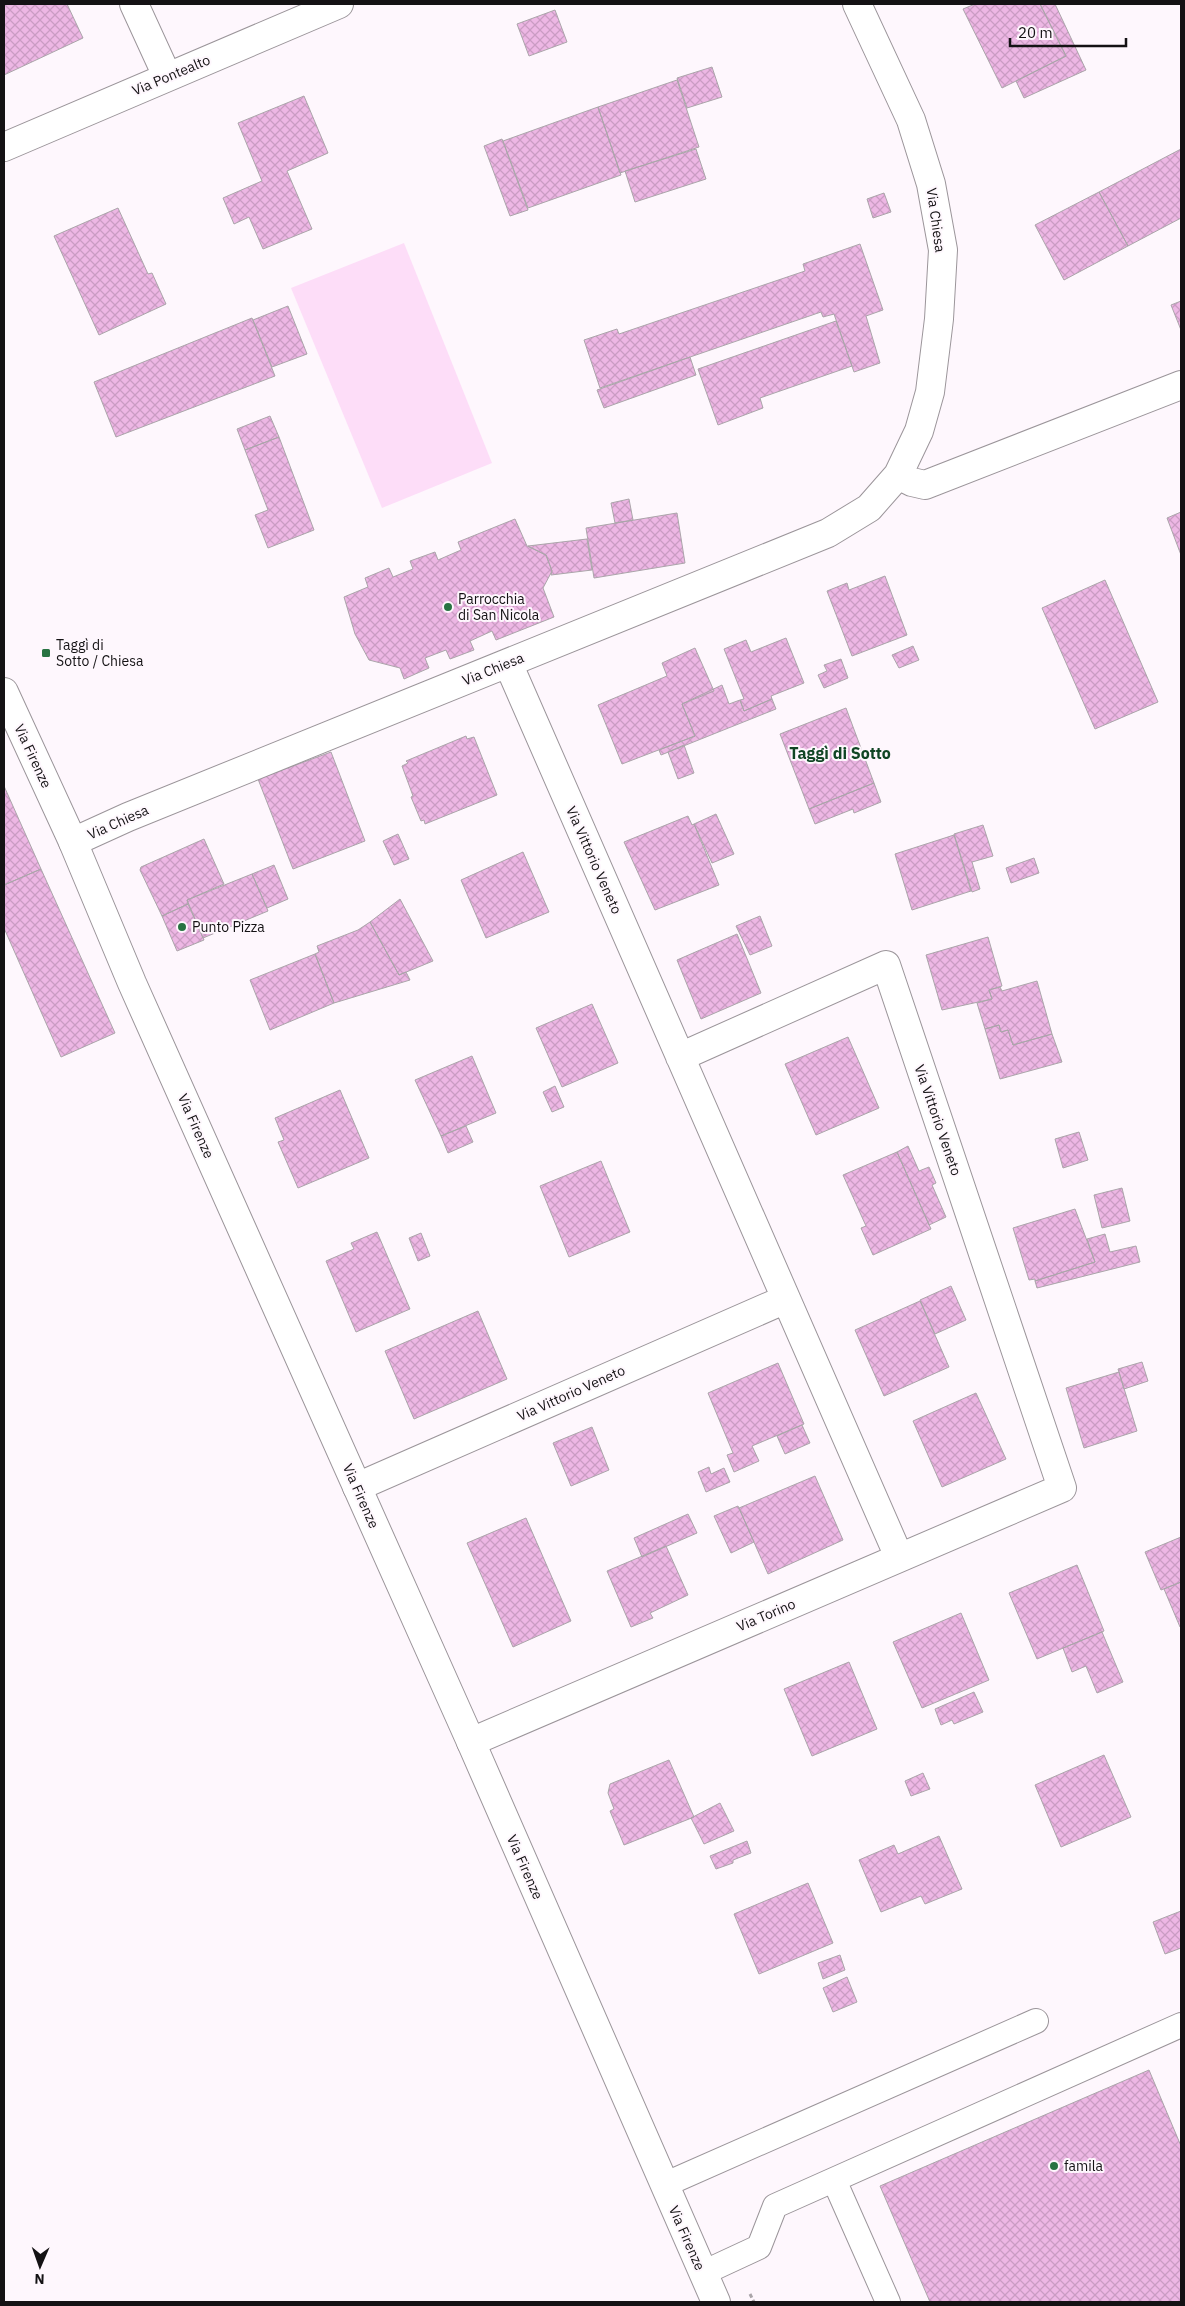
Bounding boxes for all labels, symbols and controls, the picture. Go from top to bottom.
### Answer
scale bar [1010,15,1126,47]
text: 20 m [1018,23,1053,42]
street label: Via Pontealto [129,50,213,100]
street label: Via Chiesa [923,187,950,254]
place label: Parrocchia di San Nicola [458,590,540,624]
marker: Parrocchia di San Nicola [442,601,454,613]
place label: Taggì di Sotto / Chiesa [56,636,144,670]
marker: Taggì di Sotto / Chiesa [40,647,52,659]
street label: Via Chiesa [460,648,527,690]
street label: Via Firenze [10,721,56,791]
district label: Taggì di Sotto [789,743,891,763]
street label: Via Chiesa [85,800,152,843]
street label: Via Vittorio Veneto [562,803,626,917]
place label: Punto Pizza [192,918,265,936]
marker: Punto Pizza [176,921,188,933]
street label: Via Vittorio Veneto [911,1062,965,1178]
street label: Via Firenze [174,1091,218,1161]
street label: Via Vittorio Veneto [514,1361,628,1425]
street label: Via Firenze [339,1461,383,1531]
street label: Via Torino [734,1595,798,1635]
street label: Via Firenze [503,1832,547,1902]
place label: famila [1064,2157,1104,2175]
marker: famila [1048,2160,1060,2172]
street label: Via Firenze [665,2203,709,2273]
north arrow [15,2241,65,2291]
text: N [34,2270,45,2288]

